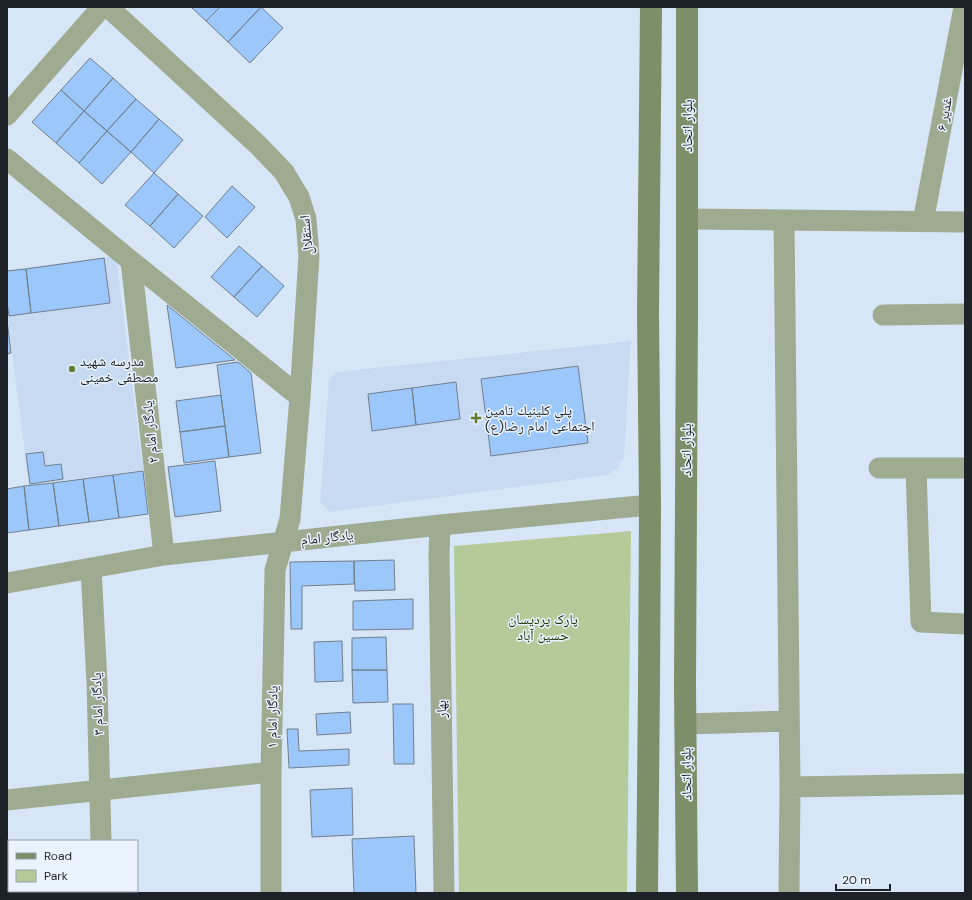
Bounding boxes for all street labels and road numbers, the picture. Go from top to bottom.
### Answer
street label: غدیر ۶ [932,96,956,132]
street label: بلوار اتحاد [678,99,696,153]
street label: استقلال [295,214,317,256]
street label: یادگار امام ۲ [138,400,163,464]
street label: بلوار اتحاد [677,423,695,477]
street label: یادگار امام [300,525,354,550]
street label: یادگار امام ۳ [87,672,108,736]
street label: یادگار امام ۱ [262,685,283,749]
street label: بهار [432,700,450,719]
street label: بلوار اتحاد [677,747,695,801]

